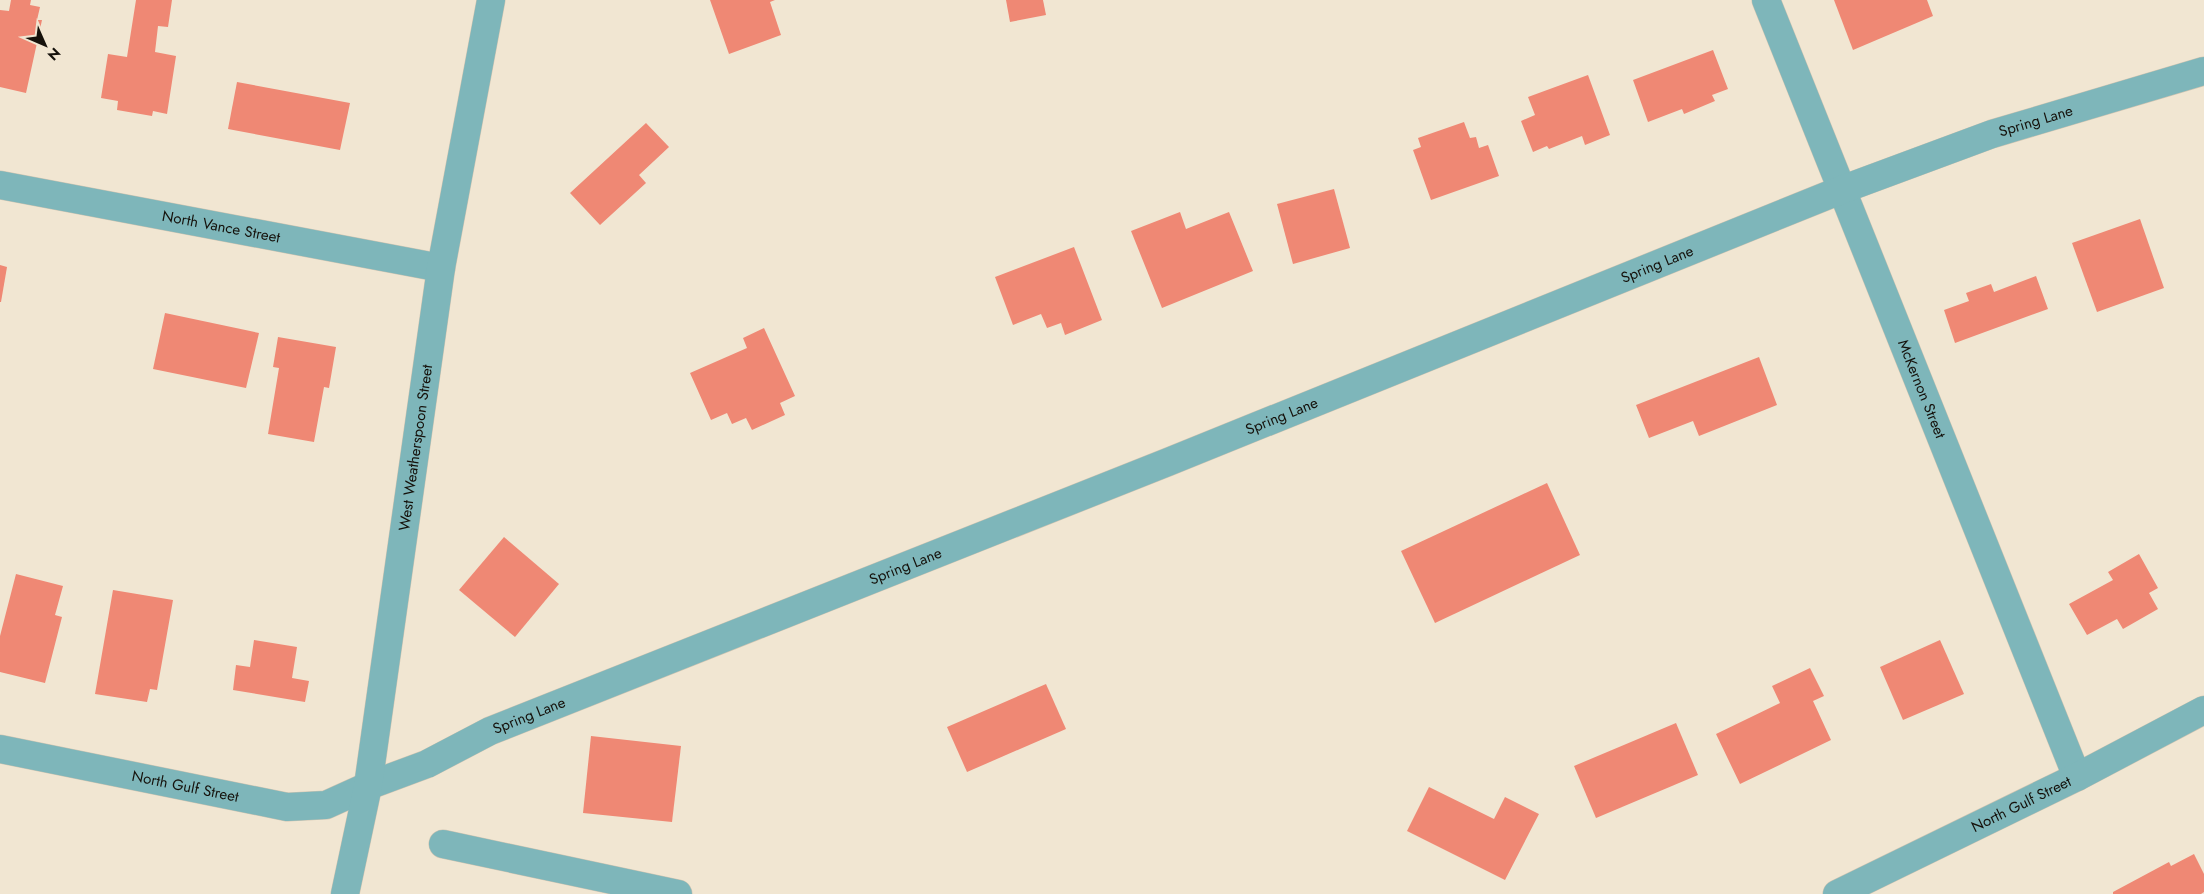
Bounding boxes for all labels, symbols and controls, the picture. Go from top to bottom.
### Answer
north arrow [20,20,70,70]
text: N [43,43,65,65]
street label: Spring Lane [1996,100,2076,142]
street label: North Vance Street [160,205,282,249]
street label: Spring Lane [1618,240,1697,289]
street label: McKernon Street [1892,336,1951,442]
street label: West Weatherspoon Street [393,363,438,532]
street label: Spring Lane [1242,391,1321,441]
street label: Spring Lane [866,542,945,590]
street label: Spring Lane [489,691,569,740]
street label: North Gulf Street [130,765,241,808]
street label: North Gulf Street [1968,770,2075,838]

